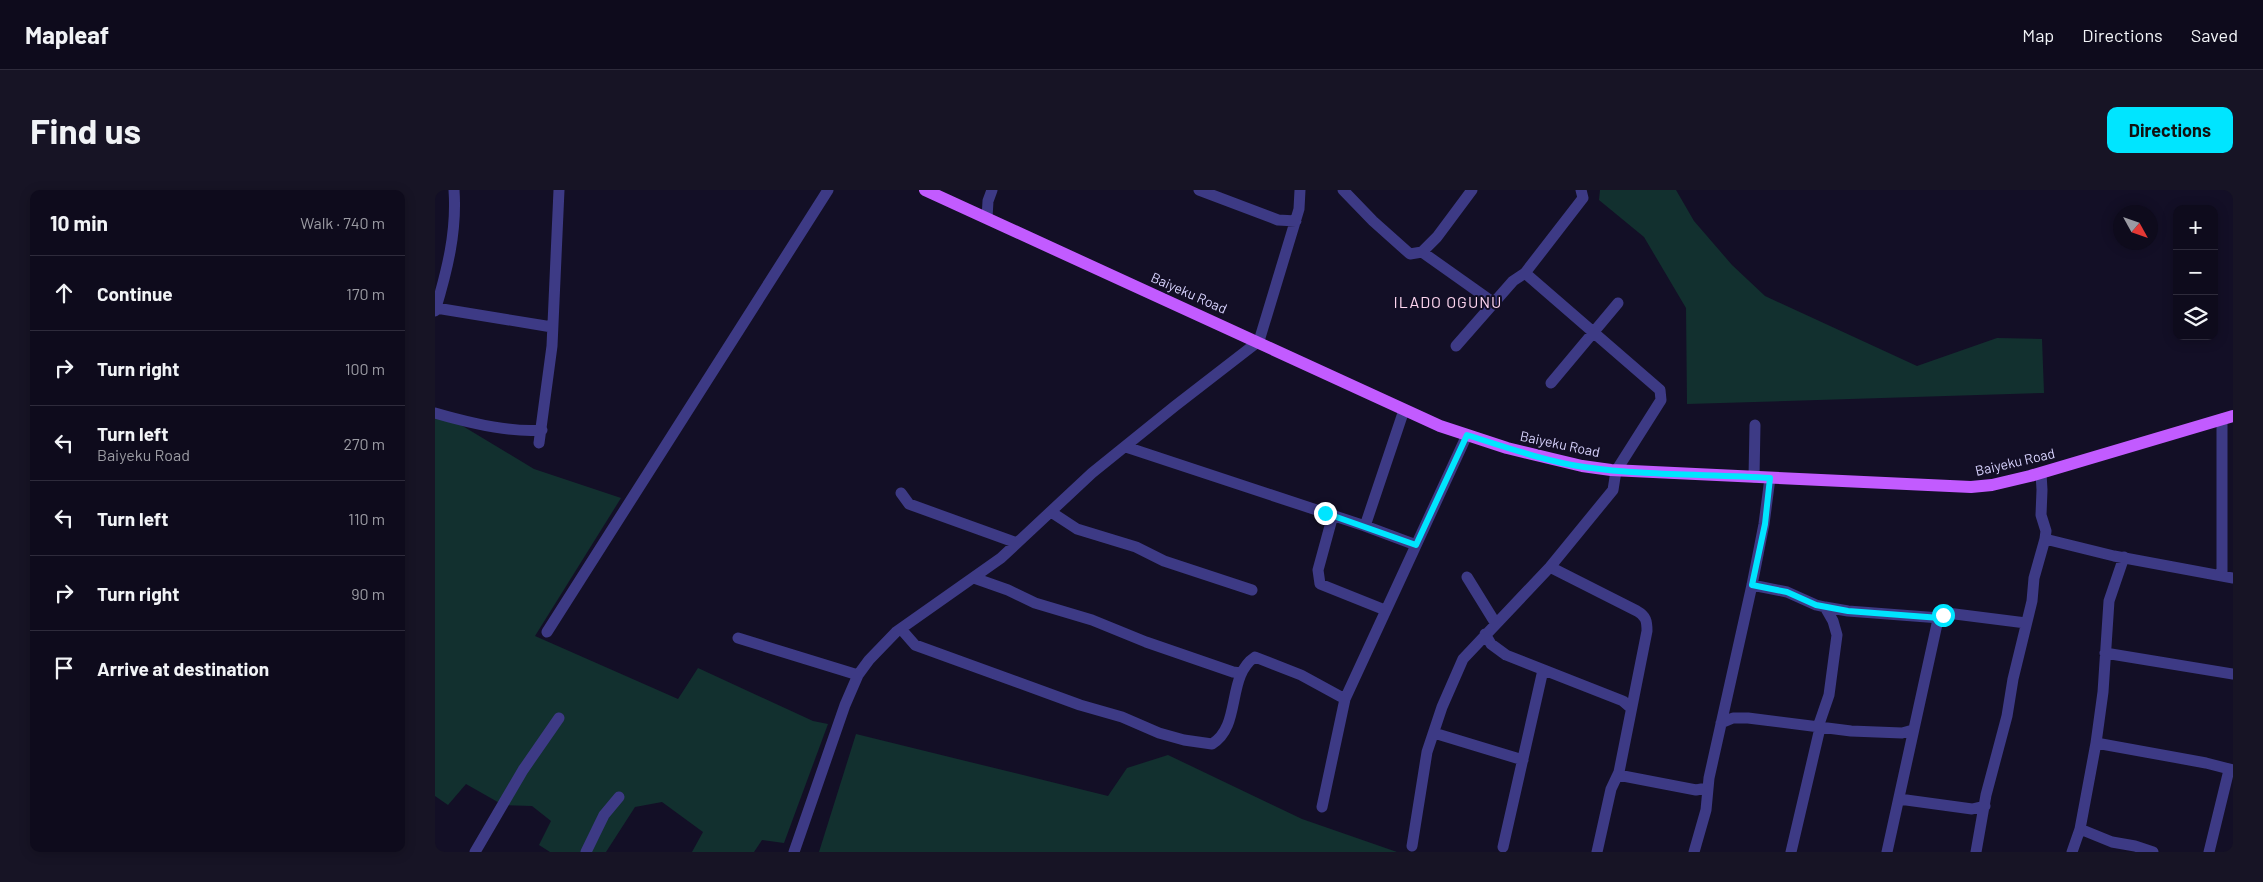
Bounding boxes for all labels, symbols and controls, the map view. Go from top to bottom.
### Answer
text: Mapleaf [25,20,109,49]
text: Map [2022,24,2054,46]
text: Directions [2082,24,2163,46]
text: Saved [2191,24,2238,46]
button: Directions [2107,107,2233,153]
text: Find us [30,109,141,151]
north arrow [2113,205,2158,250]
map controls [2173,205,2218,340]
button: + [2173,205,2218,250]
text: 10 min [50,210,108,235]
text: Walk · 740 m [300,213,385,232]
button: − [2173,250,2218,295]
street label: Baiyeku Road [1149,268,1230,317]
icon: ahead [50,279,78,307]
text: Continue [97,282,173,305]
text: 170 m [346,284,385,303]
district label: ILADO OGUNU [1394,292,1502,311]
button: layers [2173,295,2218,340]
icon: right [50,354,78,382]
text: Turn right [97,357,179,380]
text: 100 m [345,359,385,378]
text: Turn left [97,422,168,445]
street label: Baiyeku Road [1519,427,1602,460]
icon: left [50,429,78,457]
text: 270 m [343,434,385,453]
street label: Baiyeku Road [1973,444,2056,479]
text: Baiyeku Road [97,445,190,464]
route end [1314,502,1337,525]
icon: left [50,504,78,532]
text: Turn left [97,507,168,530]
text: 110 m [348,509,385,528]
icon: right [50,579,78,607]
text: Turn right [97,582,179,605]
text: 90 m [351,584,385,603]
route start [1932,604,1955,627]
icon: arrive [50,654,78,682]
text: Arrive at destination [97,657,269,680]

